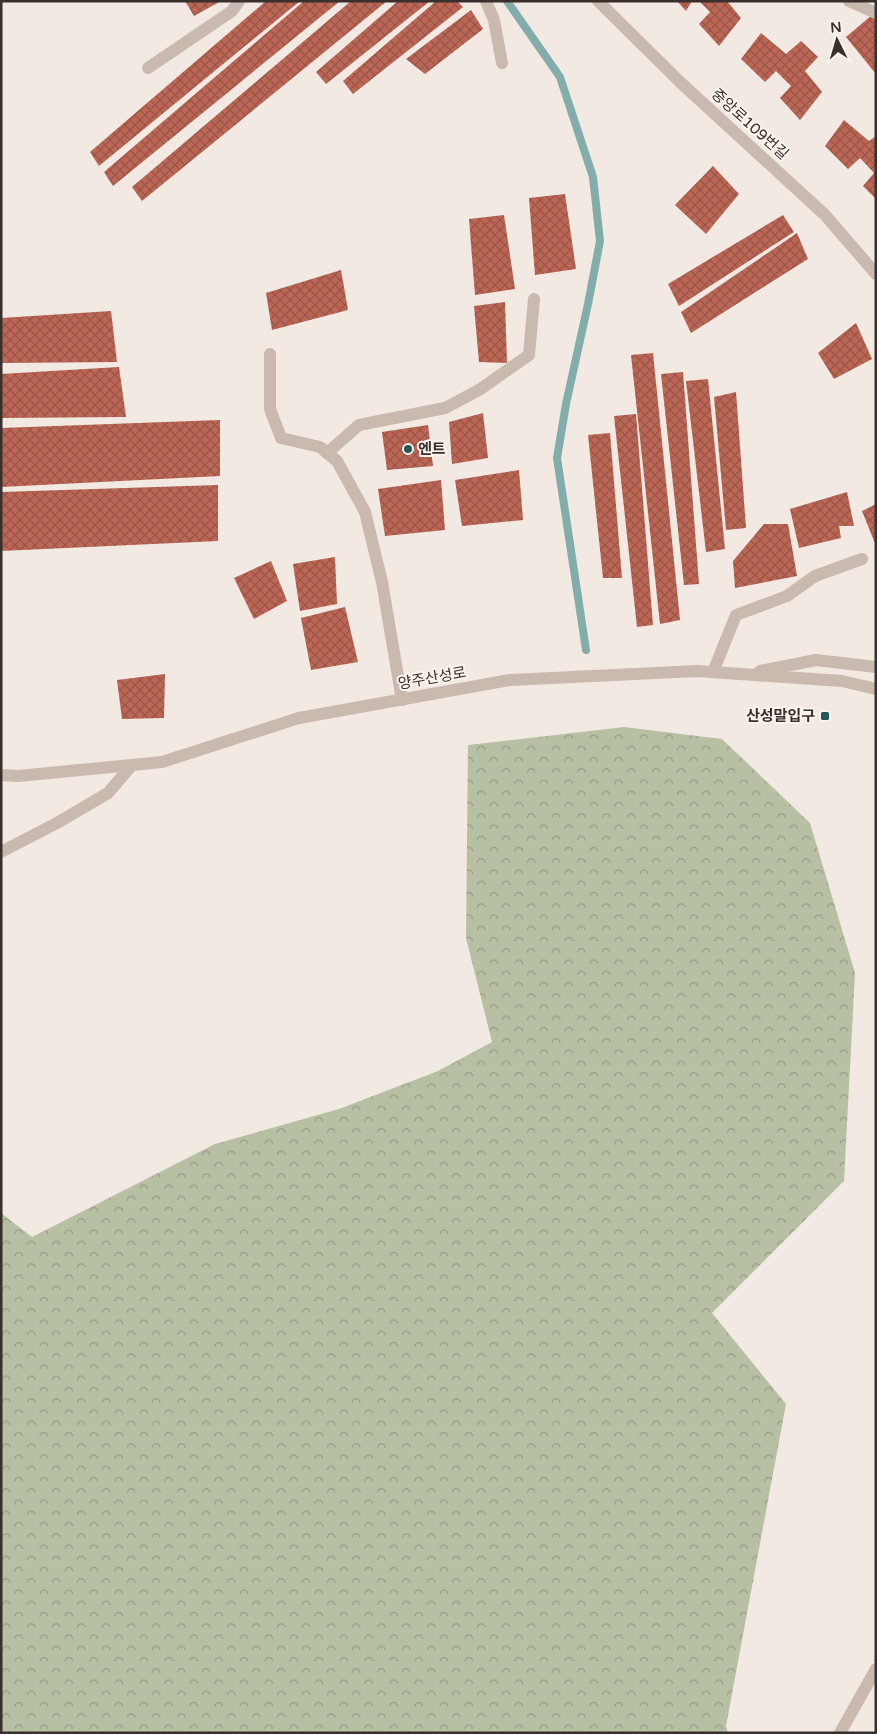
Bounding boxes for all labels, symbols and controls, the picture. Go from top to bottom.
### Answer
north arrow [812,15,862,65]
text: N [830,19,842,37]
street label: 중앙로109번길 [708,85,792,163]
place label: 엔트 [418,440,446,458]
marker: 엔트 [402,443,414,455]
street label: 양주산성로 [396,663,468,693]
place label: 산성말입구 [746,707,815,725]
marker: 산성말입구 [819,710,831,722]

